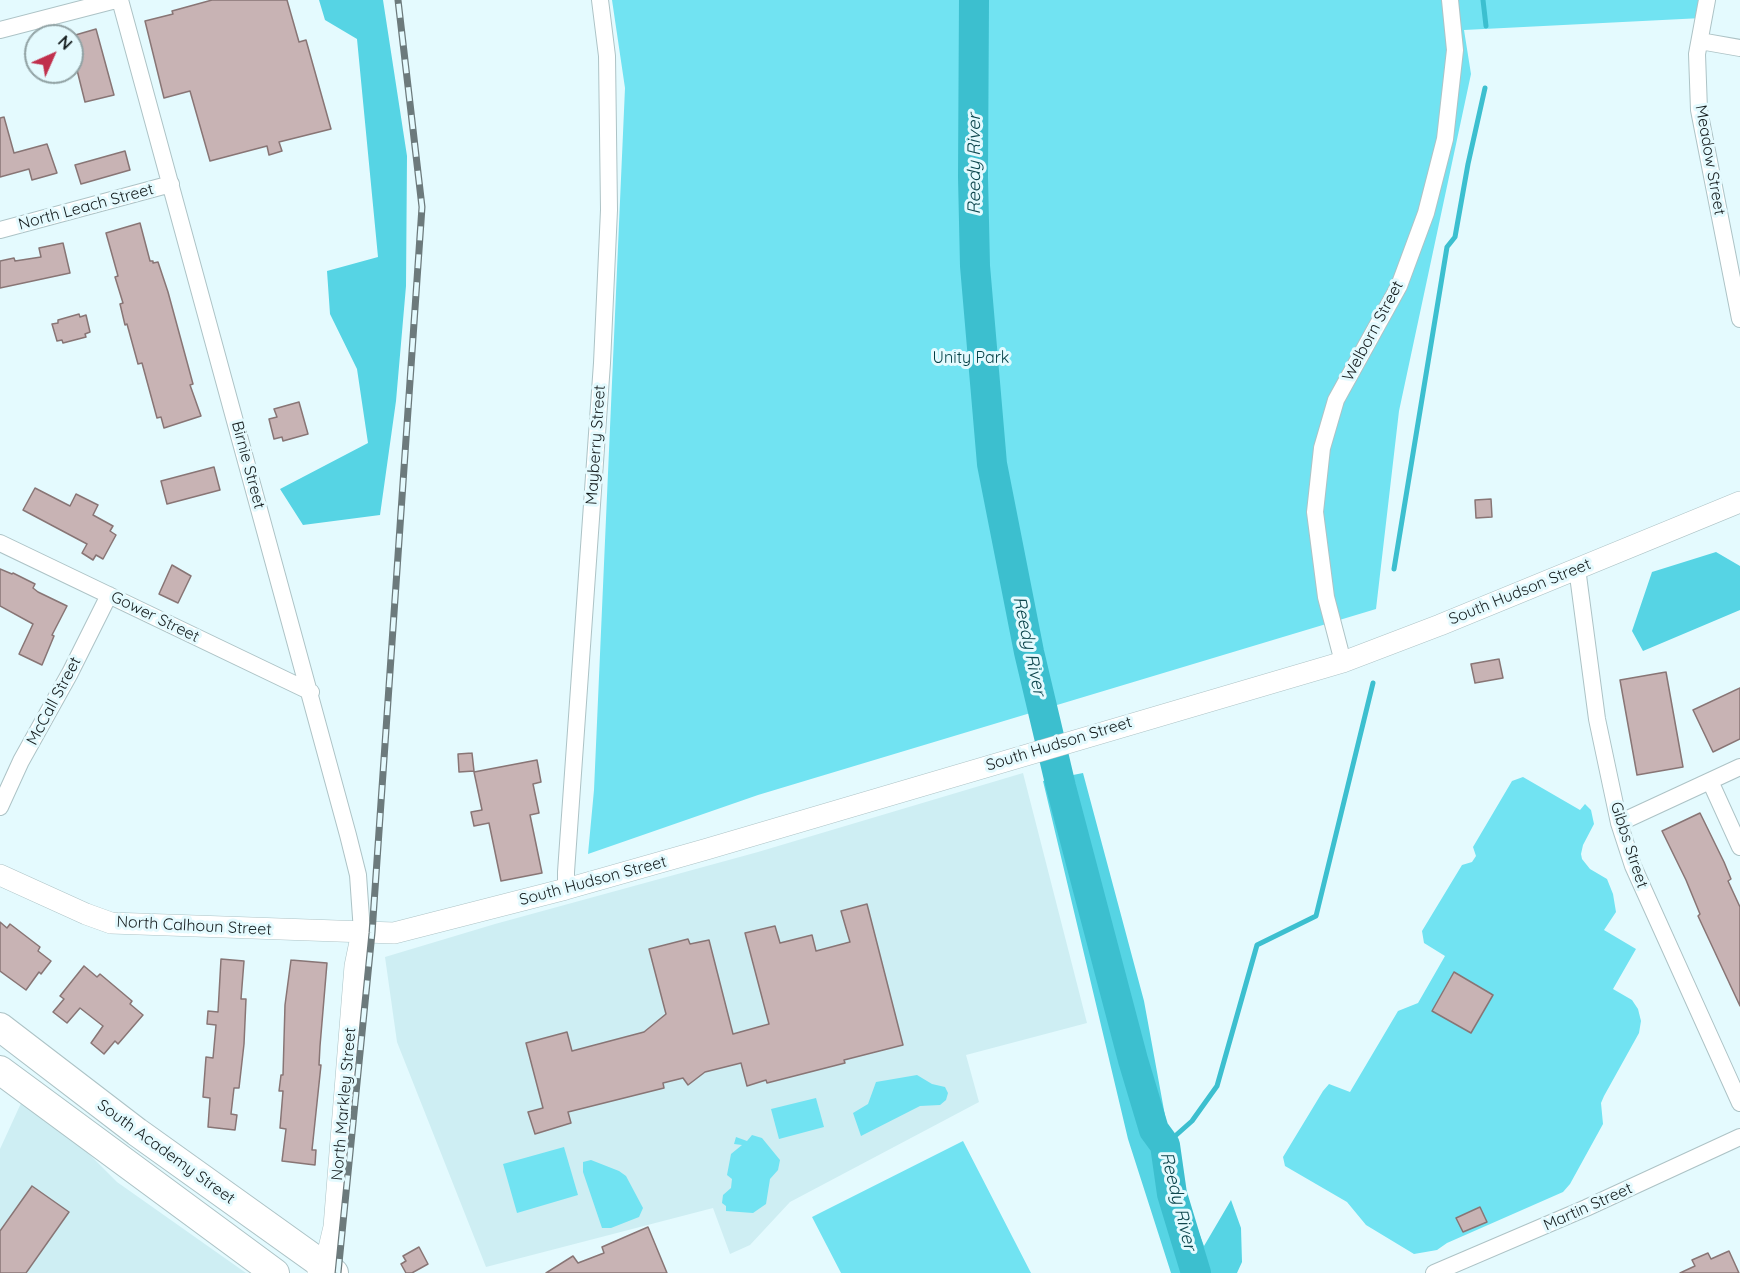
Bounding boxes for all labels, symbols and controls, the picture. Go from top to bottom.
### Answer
north arrow [24,24,84,84]
text: N [54,31,77,54]
street label: Meadow Street [1691,103,1729,217]
water label: Reedy River [964,114,986,214]
street label: North Leach Street [16,180,156,234]
street label: Welborn Street [1339,278,1407,384]
park label: Unity Park [933,348,1009,368]
street label: Mayberry Street [582,384,610,506]
street label: Birnie Street [227,419,269,511]
street label: South Hudson Street [1446,555,1594,629]
street label: Gower Street [108,587,202,647]
water label: Reedy River [1008,594,1050,698]
street label: McCall Street [23,654,85,748]
street label: South Hudson Street [984,713,1134,775]
street label: Gibbs Street [1606,799,1652,891]
street label: South Hudson Street [517,852,669,910]
street label: North Calhoun Street [116,912,272,940]
street label: North Markley Street [328,1027,360,1181]
street label: South Academy Street [93,1096,239,1208]
water label: Reedy River [1155,1149,1201,1253]
street label: Martin Street [1541,1179,1635,1235]

